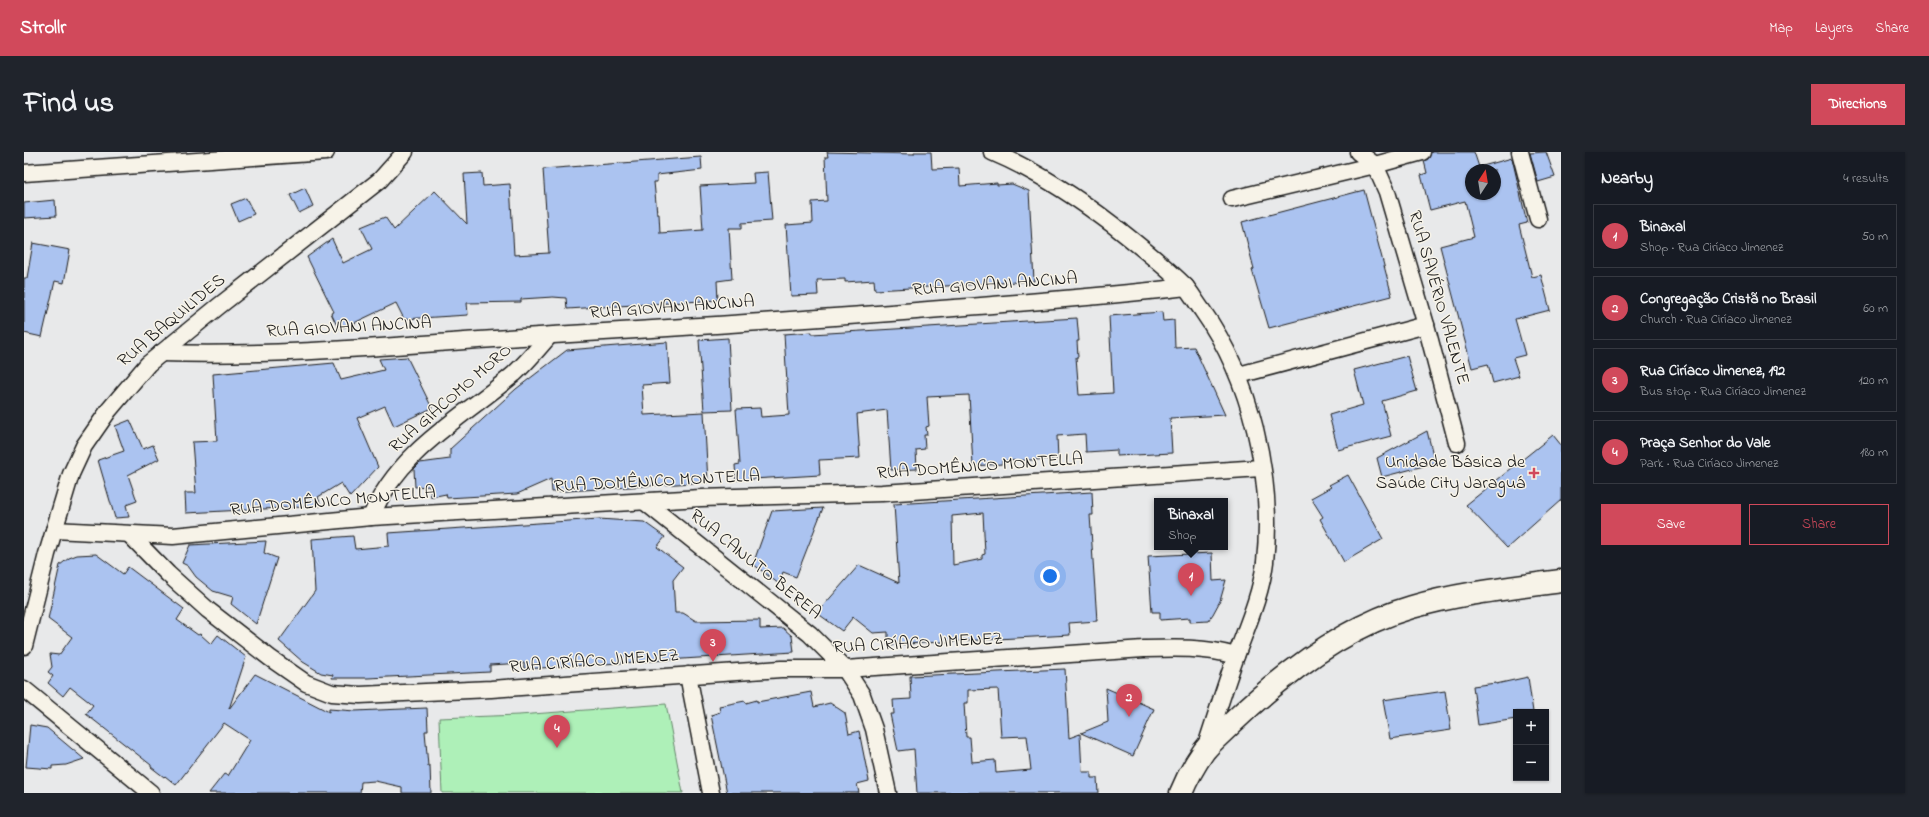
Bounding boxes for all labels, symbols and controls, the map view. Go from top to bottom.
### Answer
text: Strollr [20,15,66,42]
text: Map [1769,18,1793,39]
text: Layers [1815,18,1853,39]
text: Share [1875,18,1909,39]
text: Find us [24,84,114,125]
button: Directions [1811,84,1905,125]
north arrow [1465,164,1501,200]
text: Nearby [1601,166,1653,191]
text: 4 results [1843,169,1889,188]
street label: RUA SAVÉRIO VALENTE [1401,208,1475,388]
text: Binaxal [1640,216,1686,238]
text: 1 [1613,227,1617,246]
text: 50 m [1862,227,1888,246]
text: Shop · Rua Ciríaco Jimenez [1640,238,1783,257]
street label: RUA GIOVANI ANCINA [912,266,1078,304]
street label: RUA BAQUILIDES [112,268,232,374]
text: Congregação Cristã no Brasil [1640,288,1816,310]
street label: RUA GIOVANI ANCINA [589,289,755,327]
text: 2 [1612,299,1618,318]
text: 60 m [1863,299,1888,318]
text: Church · Rua Ciríaco Jimenez [1640,310,1792,329]
street label: RUA GIOVANI ANCINA [266,311,432,345]
street label: RUA GIACOMO MORO [384,338,518,460]
text: Rua Ciríaco Jimenez, 192 [1640,360,1785,382]
text: 3 [1612,371,1618,390]
text: 120 m [1858,371,1888,390]
text: Bus stop · Rua Ciríaco Jimenez [1640,382,1806,401]
text: Praça Senhor do Vale [1640,432,1771,454]
text: 4 [1612,443,1618,462]
text: 180 m [1860,443,1888,462]
street label: RUA DOMÊNICO MONTELLA [876,447,1084,487]
place label: Unidade Básica de Saúde City Jaraguá [1376,450,1526,498]
text: Park · Rua Ciríaco Jimenez [1640,454,1779,473]
street label: RUA DOMÊNICO MONTELLA [553,464,761,500]
marker: Unidade Básica de Saúde City Jaraguá [1528,467,1540,479]
street label: RUA DOMÊNICO MONTELLA [229,480,437,524]
popup [1154,498,1228,550]
street label: RUA CANUTO BEREA [683,504,827,626]
text: Binaxal [1168,504,1214,526]
button: Save [1601,504,1741,545]
button: Share [1749,504,1889,545]
text: Shop [1168,526,1197,545]
pin: 1 [1178,563,1204,596]
your location [1040,566,1060,586]
street label: RUA CIRÍACO JIMENEZ [832,627,1004,661]
pin: 3 [700,629,726,662]
street label: RUA CIRÍACO JIMENEZ [508,643,680,681]
pin: 2 [1116,684,1142,717]
map controls [1513,709,1549,781]
button: + [1513,709,1549,745]
pin: 4 [544,715,570,748]
button: − [1513,745,1549,781]

